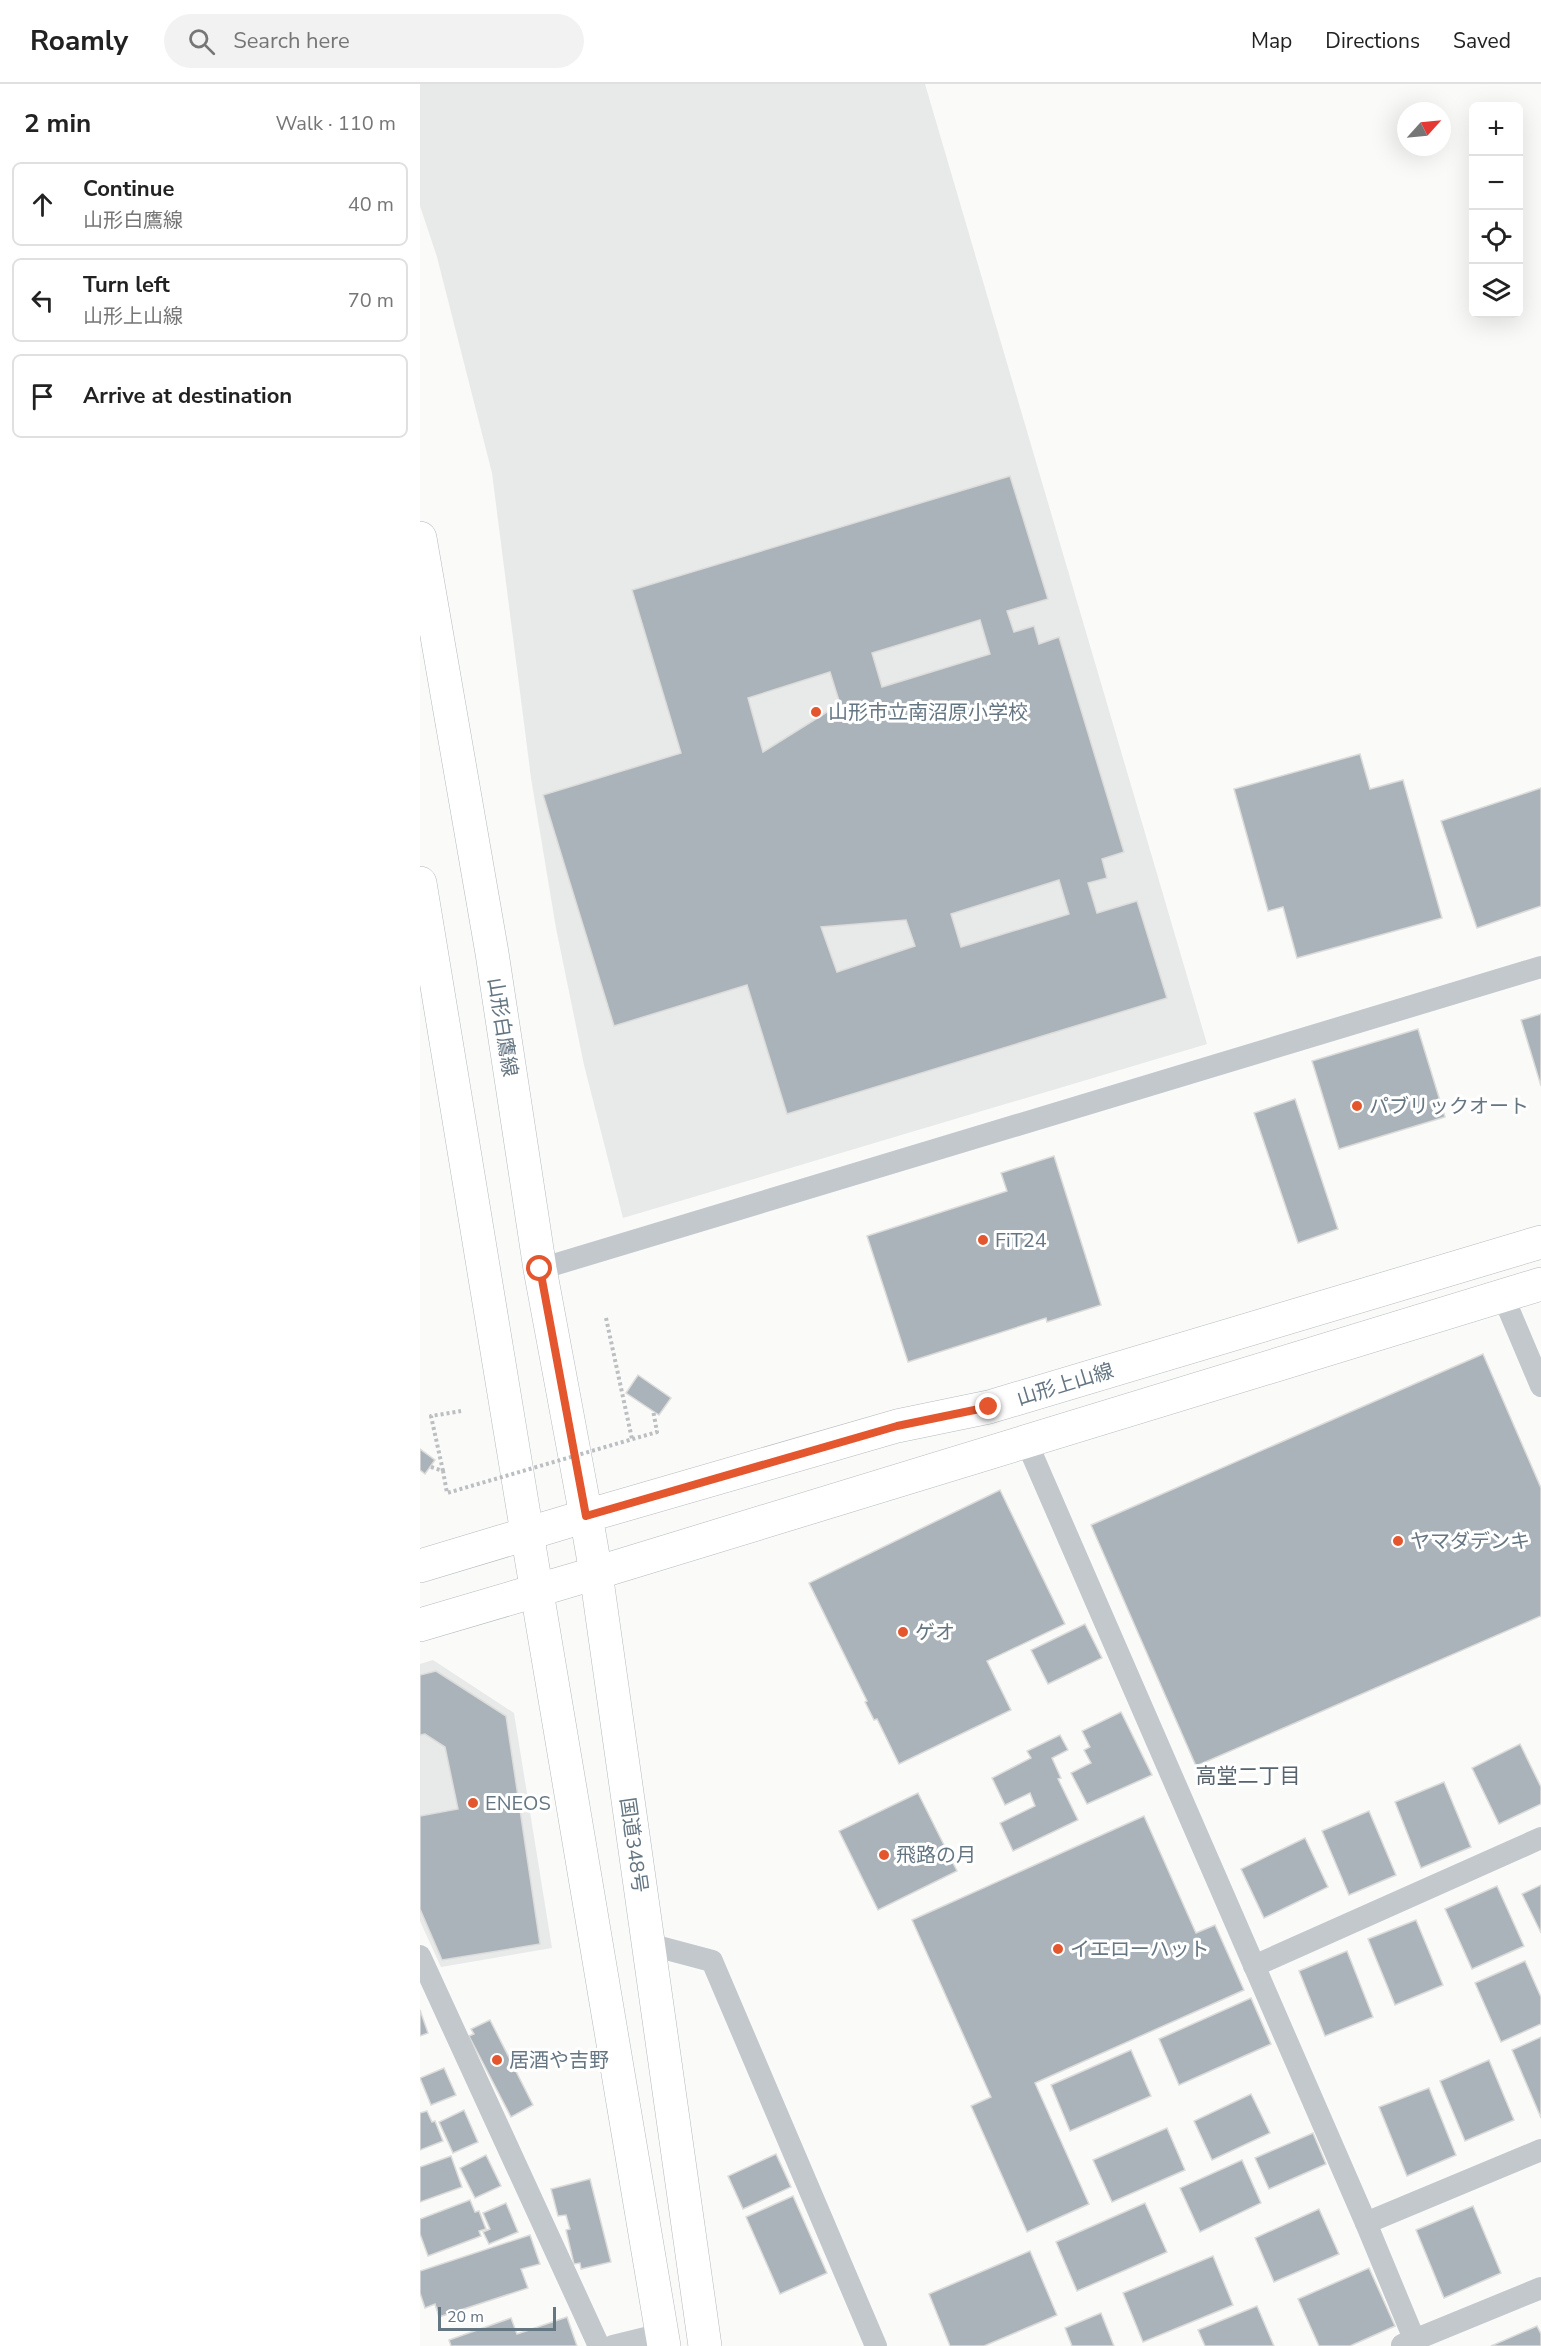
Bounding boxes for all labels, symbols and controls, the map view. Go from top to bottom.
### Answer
search box [164,14,584,68]
text: Roamly [30,22,128,60]
icon: search [185,25,218,58]
text: Search here [233,26,350,56]
text: Map [1251,27,1292,55]
text: Directions [1325,27,1420,55]
text: Saved [1453,27,1511,55]
north arrow [1397,102,1451,156]
map controls [1469,102,1523,318]
button: + [1469,102,1523,156]
text: 2 min [24,106,91,141]
text: Walk · 110 m [276,110,396,137]
button: − [1469,156,1523,210]
text: Continue [83,174,174,204]
icon: ahead [26,188,59,221]
text: 40 m [348,191,394,218]
text: 山形白鷹線 [83,207,183,234]
button: locate [1469,210,1523,264]
button: layers [1469,264,1523,318]
text: Turn left [83,270,170,300]
icon: left [26,284,59,317]
text: 70 m [348,287,394,314]
text: 山形上山線 [83,303,183,330]
icon: arrive [26,380,59,413]
text: Arrive at destination [83,381,292,411]
place label: 山形市立南沼原小学校 [828,699,1028,726]
marker: 山形市立南沼原小学校 [809,705,823,719]
street label: 山形白鷹線 [481,976,524,1079]
place label: パブリックオート [1369,1093,1529,1120]
marker: パブリックオート [1350,1099,1364,1113]
place label: FiT24 [995,1227,1047,1254]
marker: FiT24 [976,1233,990,1247]
route start [526,1255,552,1281]
street label: 山形上山線 [1013,1357,1117,1412]
route end [975,1393,1001,1419]
place label: ヤマダデンキ [1410,1528,1530,1555]
marker: ヤマダデンキ [1391,1534,1405,1548]
place label: ゲオ [915,1619,955,1646]
marker: ゲオ [896,1625,910,1639]
district label: 高堂二丁目 [1196,1762,1301,1790]
place label: ENEOS [485,1790,551,1817]
marker: ENEOS [466,1796,480,1810]
street label: 国道348号 [613,1796,654,1894]
place label: 飛路の月 [896,1842,976,1869]
marker: 飛路の月 [877,1848,891,1862]
place label: イエローハット [1070,1936,1209,1963]
marker: イエローハット [1051,1942,1065,1956]
place label: 居酒や吉野 [509,2047,609,2074]
marker: 居酒や吉野 [490,2053,504,2067]
scale bar [438,2304,556,2332]
text: 20 m [447,2306,484,2328]

